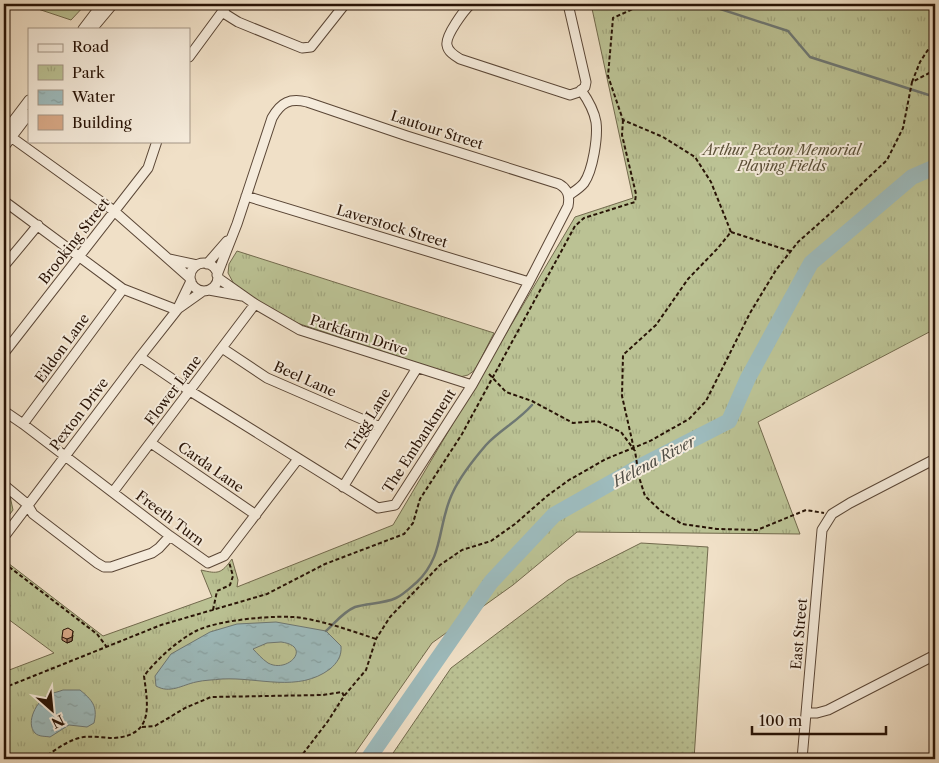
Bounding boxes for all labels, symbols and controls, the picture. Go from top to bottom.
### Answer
legend [28,28,190,142]
text: Road [72,37,109,56]
text: Park [72,63,106,82]
text: Water [71,87,116,106]
street label: Lautour Street [388,107,486,153]
text: Building [72,113,132,132]
park label: Arthur Pexton Memorial Playing Fields [701,141,863,175]
street label: Brooking Street [35,194,113,288]
street label: Laverstock Street [334,201,450,251]
street label: Eildon Lane [31,310,93,386]
street label: Parkfarm Drive [308,311,410,359]
street label: Flower Lane [141,351,205,429]
street label: Beel Lane [271,357,339,401]
street label: Pexton Drive [46,374,112,454]
street label: Trigg Lane [341,385,395,455]
street label: The Embankment [379,385,459,497]
water label: Helena River [608,431,700,491]
street label: Carda Lane [174,438,248,496]
street label: Freeth Turn [132,486,208,550]
street label: East Street [787,598,811,670]
north arrow [28,686,78,736]
scale bar [752,703,885,735]
text: N [48,711,67,732]
text: 100 m [759,711,802,730]

